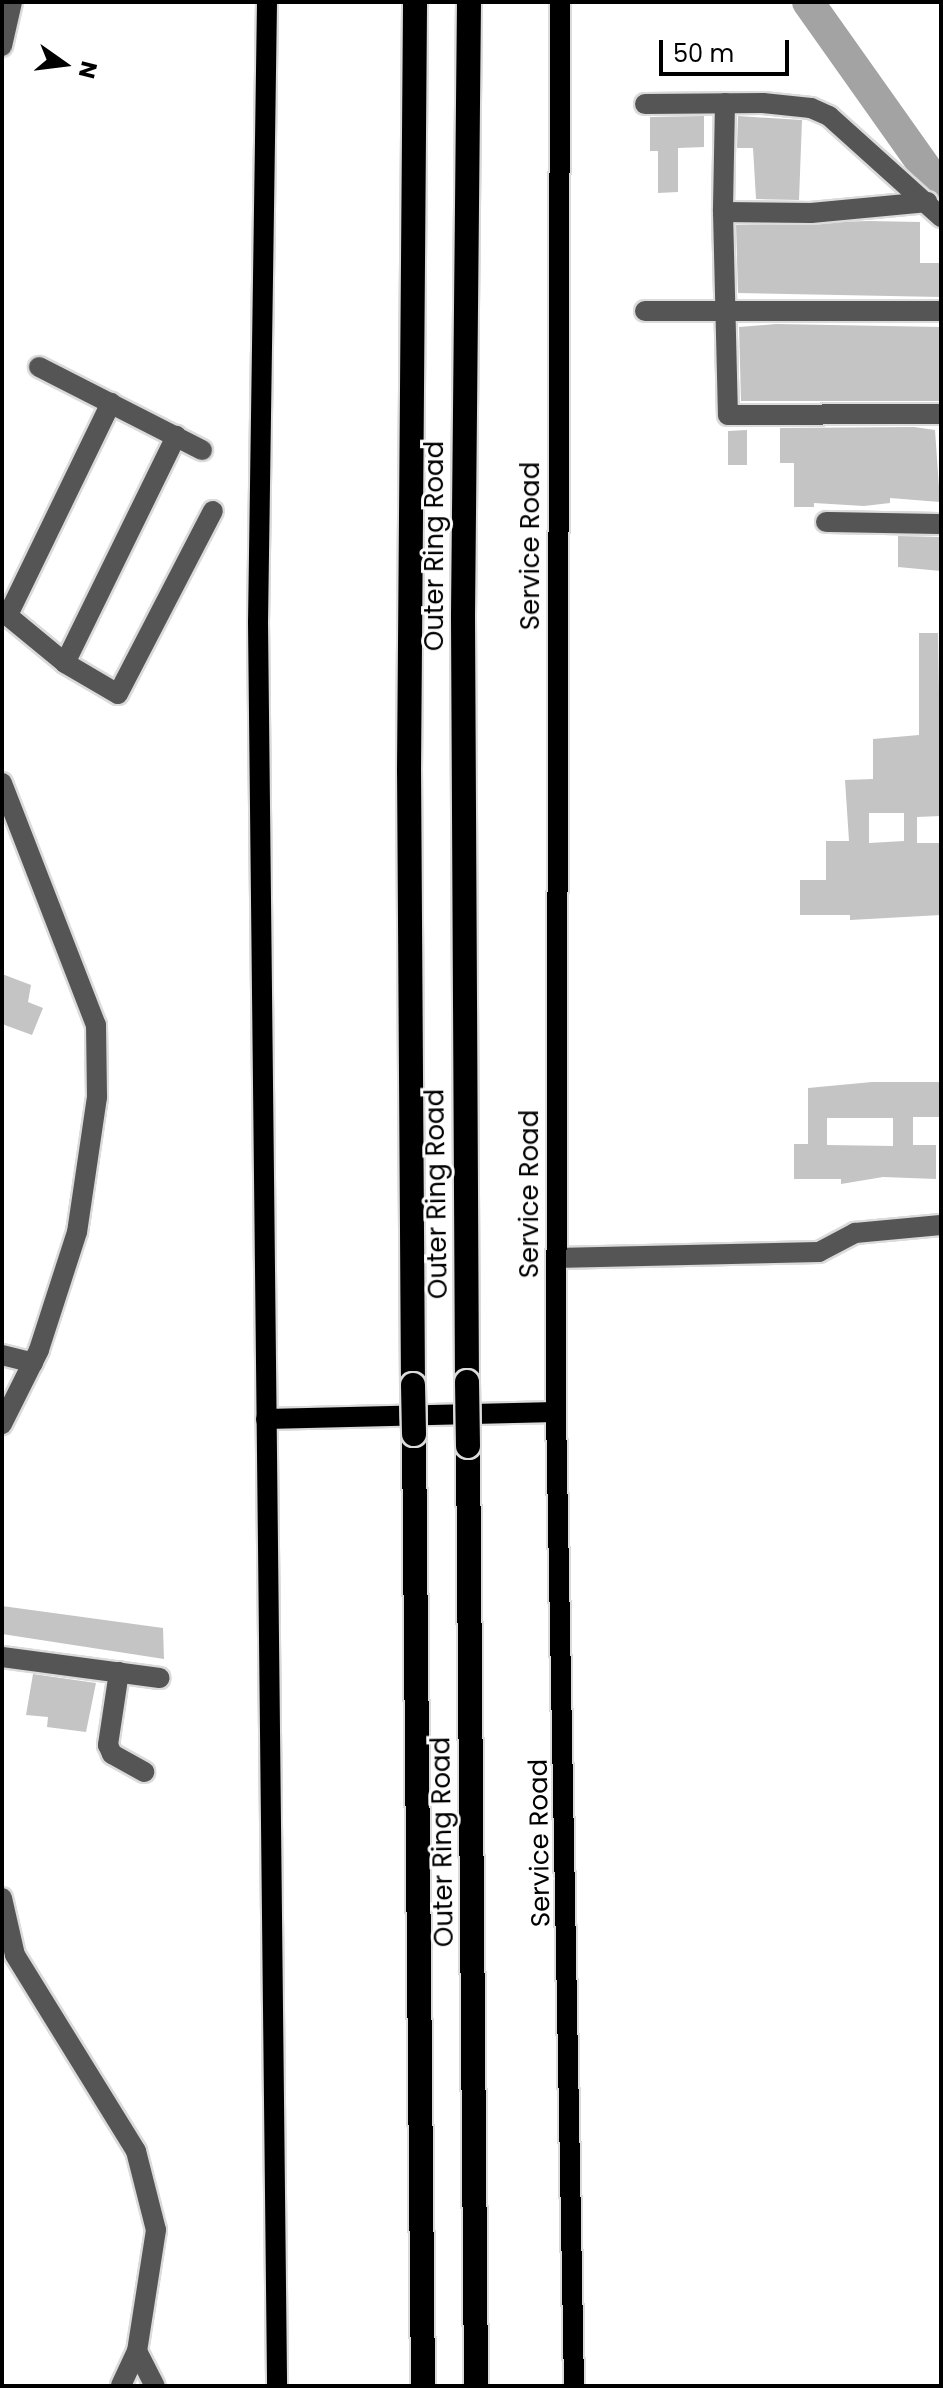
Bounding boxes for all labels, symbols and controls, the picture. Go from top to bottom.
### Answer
north arrow [24,24,104,104]
scale bar [663,24,793,74]
text: 50 m [673,37,734,70]
text: N [71,58,105,82]
street label: Outer Ring Road [419,441,451,651]
street label: Service Road [515,462,547,630]
street label: Outer Ring Road [420,1089,454,1299]
street label: Service Road [514,1110,546,1278]
street label: Outer Ring Road [426,1737,460,1947]
street label: Service Road [523,1758,557,1928]

